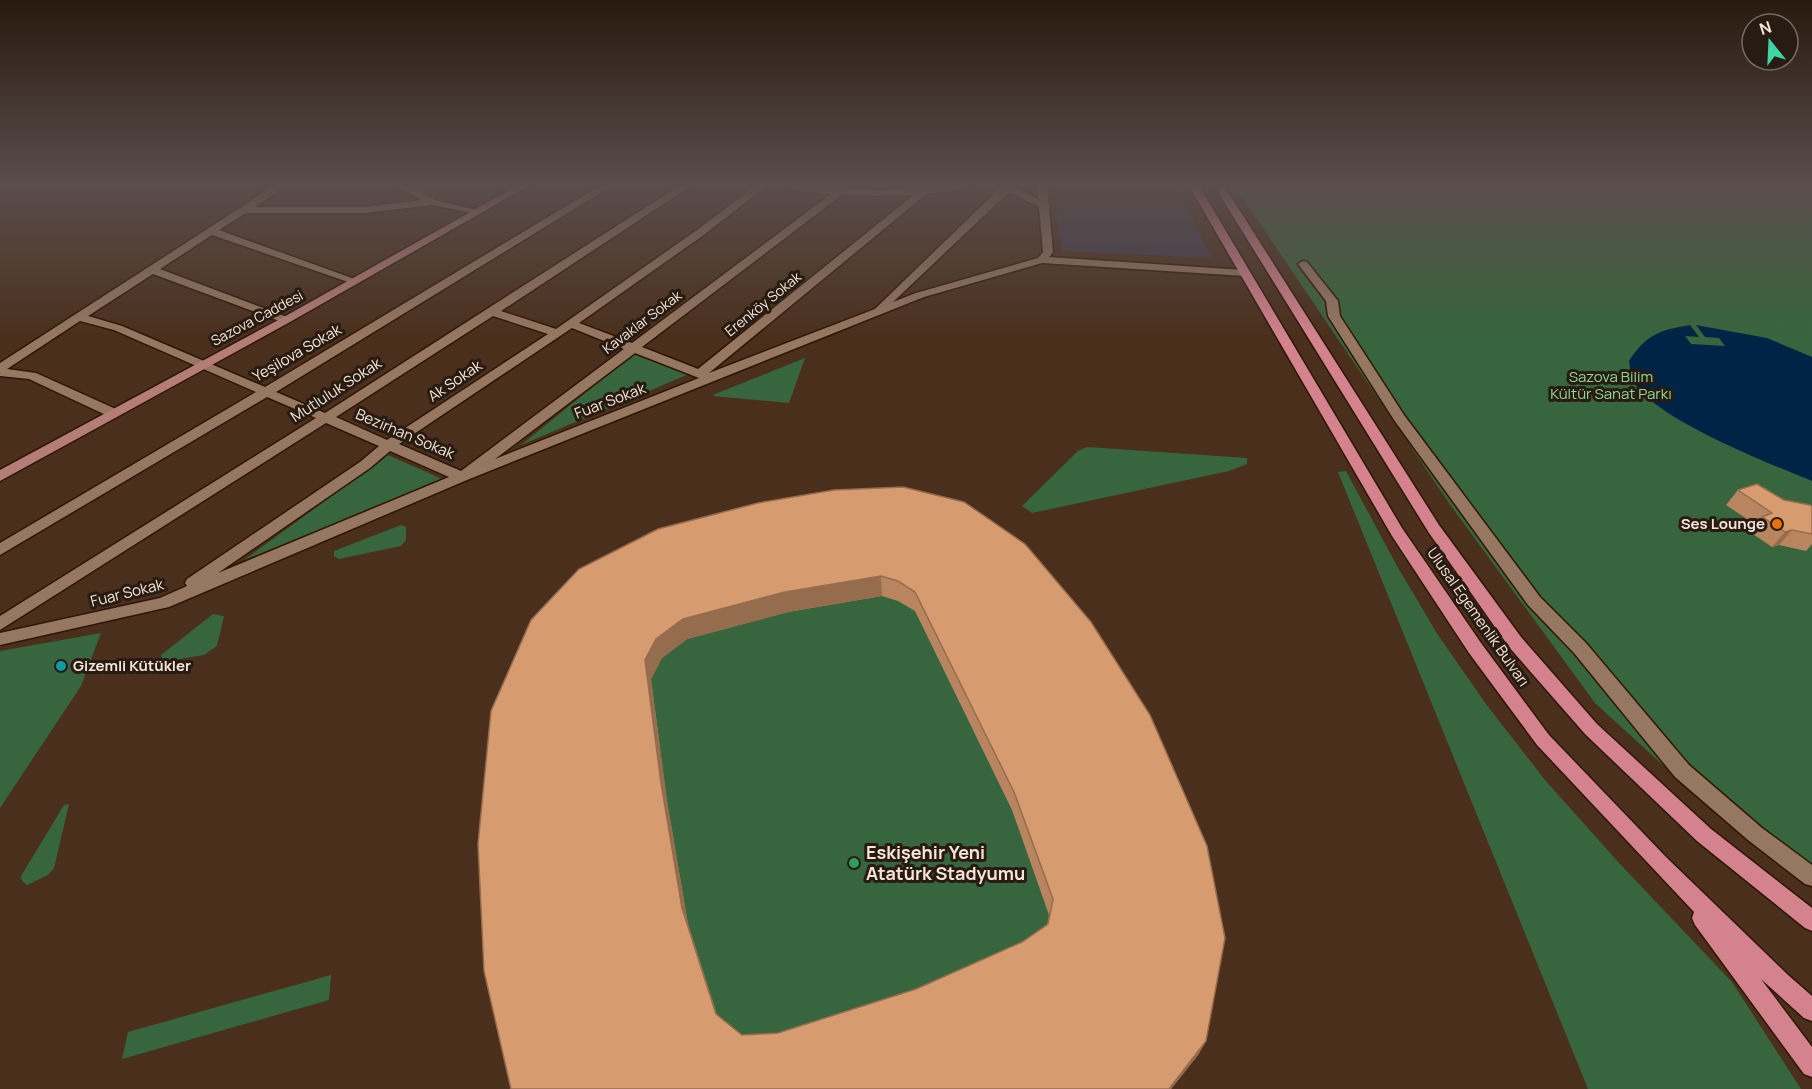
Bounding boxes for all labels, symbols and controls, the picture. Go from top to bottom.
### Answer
north arrow [1740,12,1800,72]
text: N [1756,15,1774,40]
street label: Erenköy Sokak [721,266,806,340]
street label: Sazova Caddesi [207,285,306,350]
street label: Kavaklar Sokak [598,285,686,358]
street label: Yeşilova Sokak [249,318,345,386]
street label: Mutluluk Sokak [286,352,386,427]
street label: Ak Sokak [423,354,486,406]
park label: Sazova Bilim Kültür Sanat Parkı [1550,366,1672,404]
street label: Fuar Sokak [571,377,649,424]
street label: Bezirhan Sokak [353,403,458,464]
place label: Ses Lounge [1681,513,1765,534]
marker: Ses Lounge [1770,517,1784,531]
street label: Ulusal Egemenlik Bulvarı [1422,543,1534,690]
street label: Fuar Sokak [88,573,166,612]
place label: Gizemli Kütükler [73,655,191,676]
marker: Gizemli Kütükler [54,659,68,673]
place label: Eskişehir Yeni Atatürk Stadyumu [866,840,1025,885]
marker: Eskişehir Yeni Atatürk Stadyumu [847,856,861,870]

